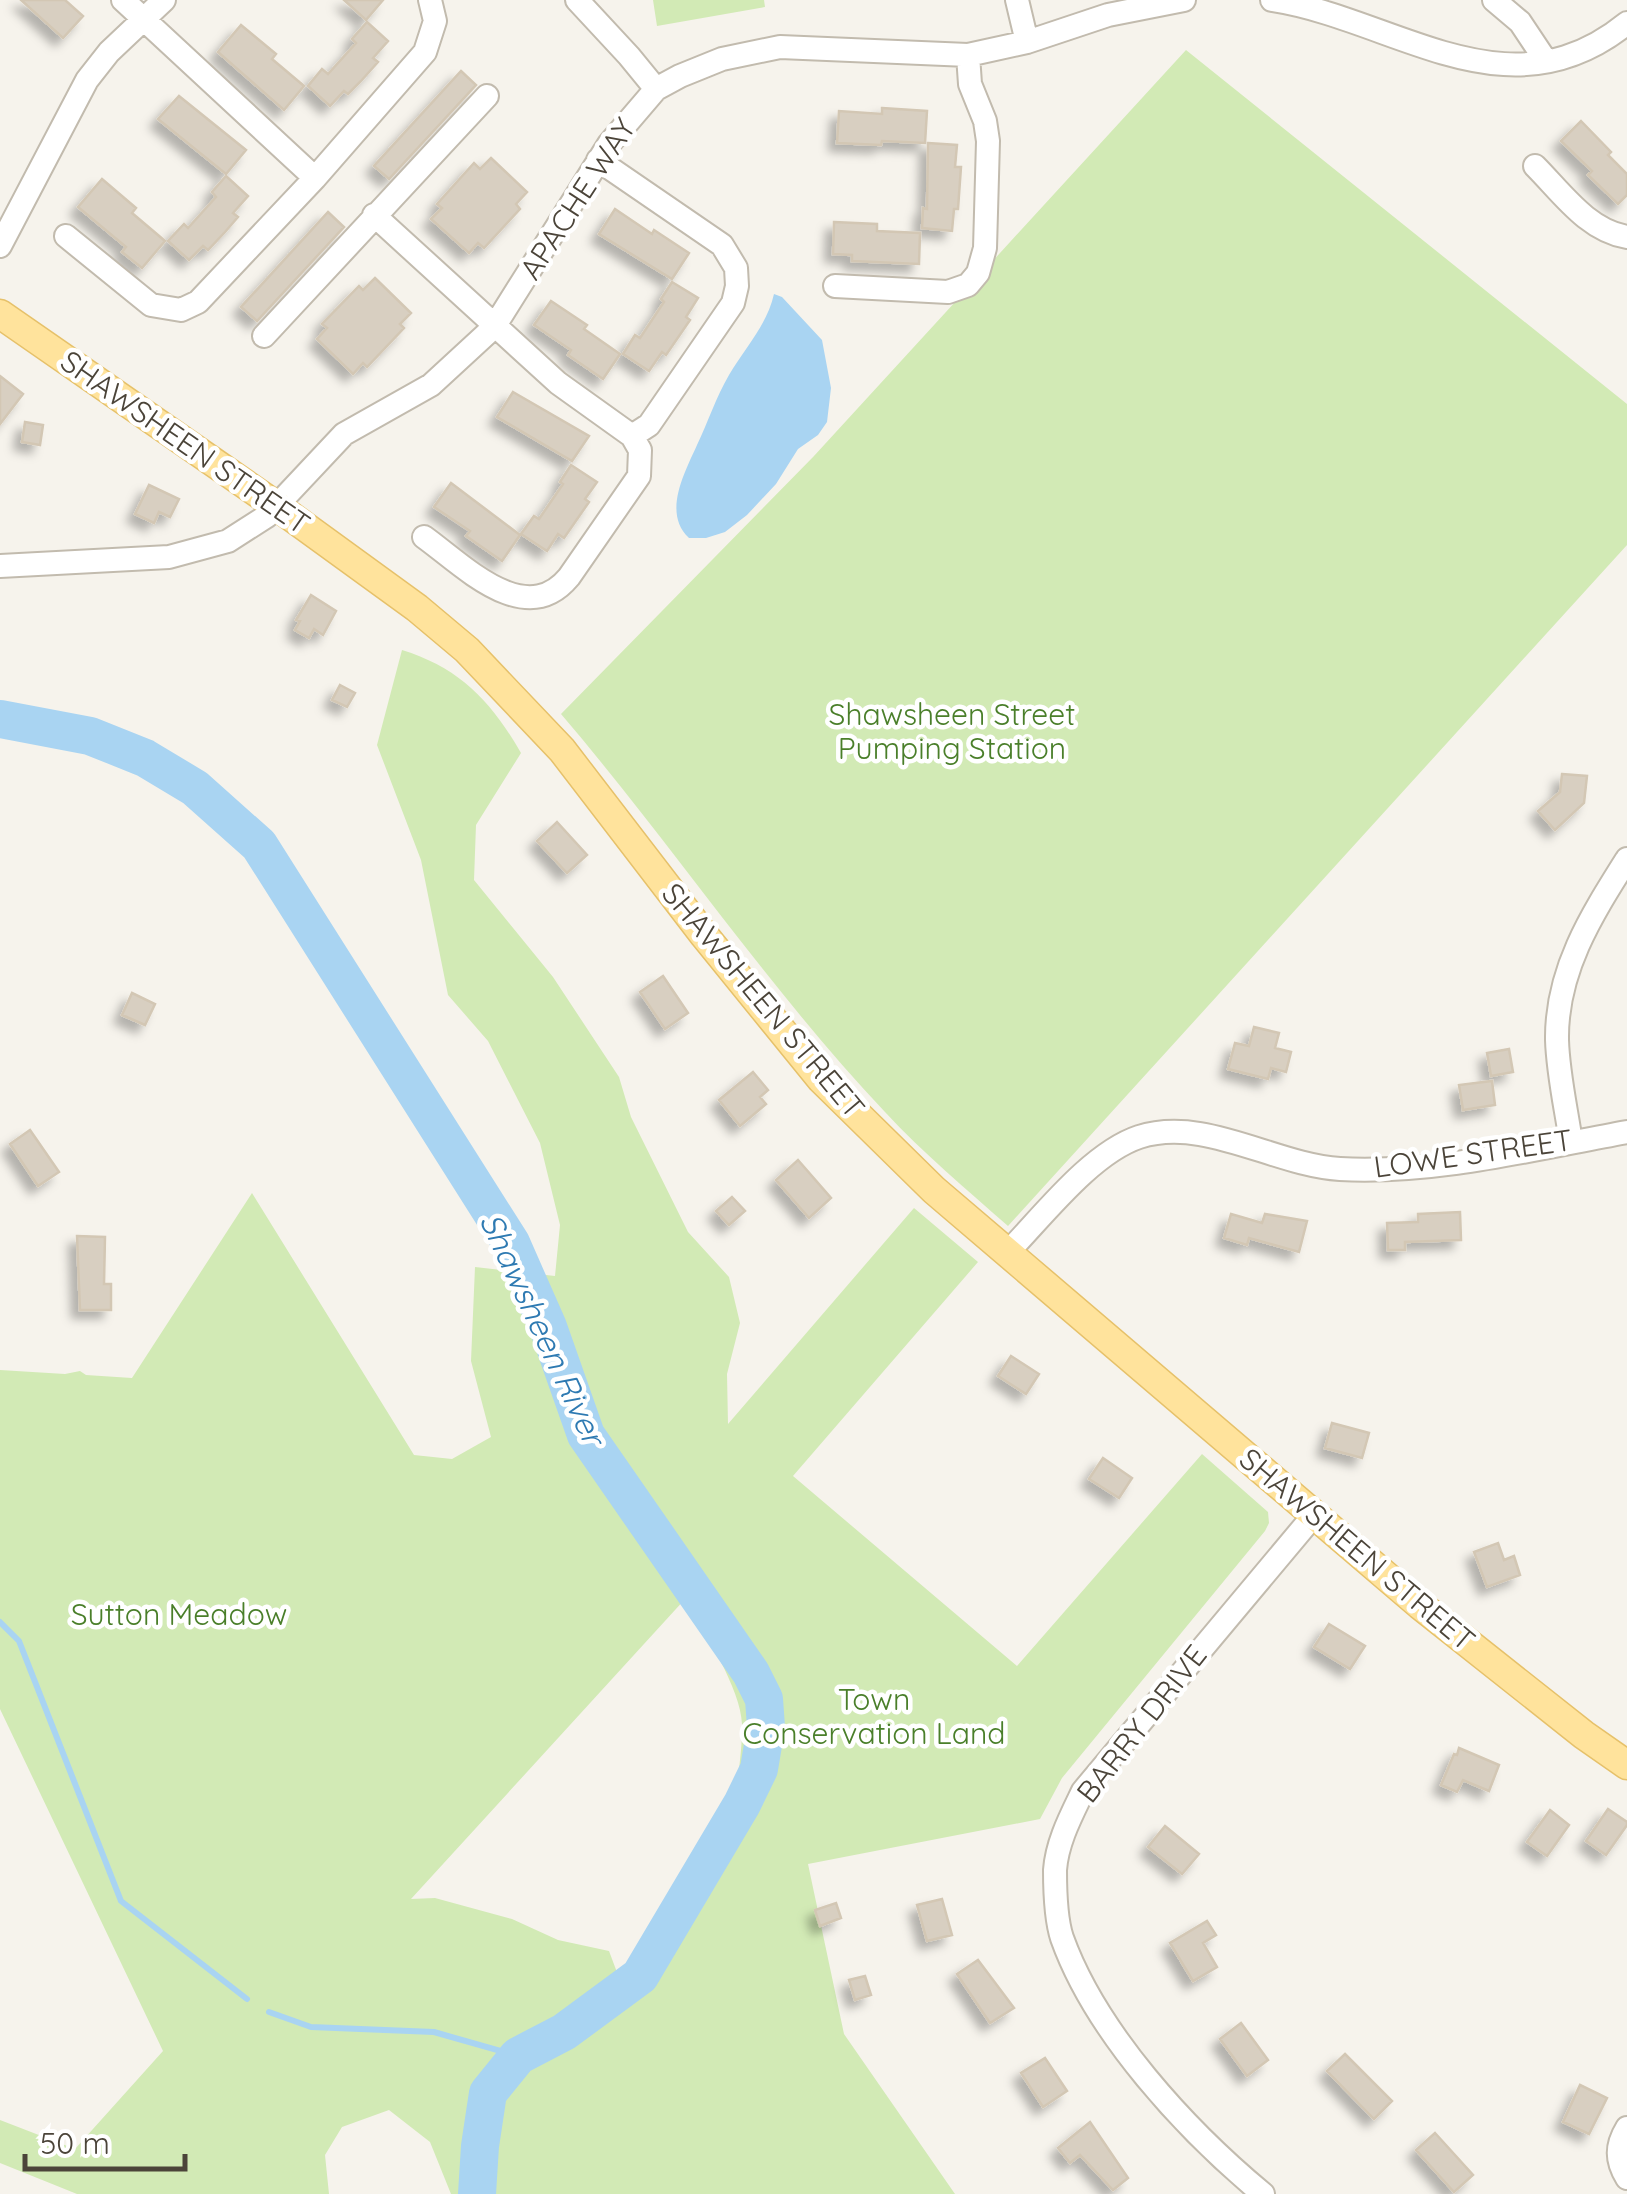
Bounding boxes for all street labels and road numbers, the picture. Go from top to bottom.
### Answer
street label: APACHE WAY [511,110,644,286]
street label: SHAWSHEEN STREET [54,342,318,543]
street label: SHAWSHEEN STREET [654,875,873,1126]
street label: LOWE STREET [1371,1120,1575,1186]
street label: SHAWSHEEN STREET [1232,1440,1483,1659]
street label: BARRY DRIVE [1068,1637,1215,1810]

